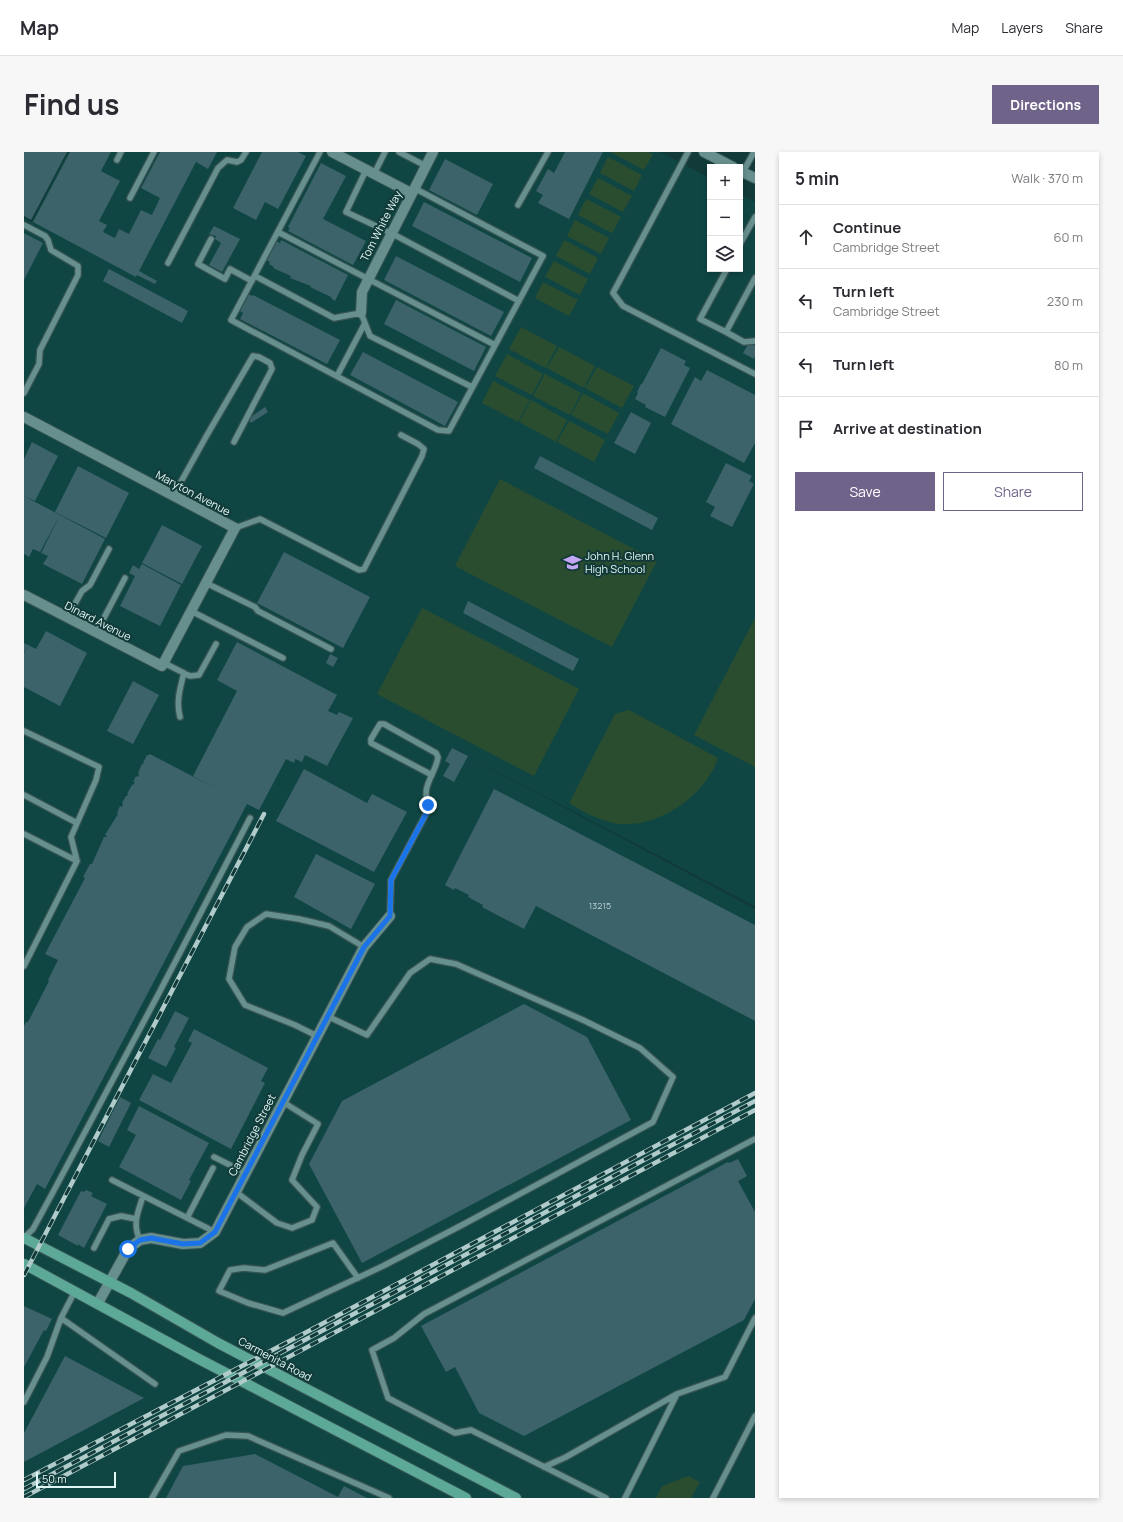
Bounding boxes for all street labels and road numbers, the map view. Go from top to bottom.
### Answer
street label: Tom White Way [356,188,405,264]
street label: Maryton Avenue [153,467,234,519]
street label: Dinard Avenue [62,597,135,644]
street label: Cambridge Street [224,1091,279,1178]
street label: Carmenita Road [236,1333,315,1384]

